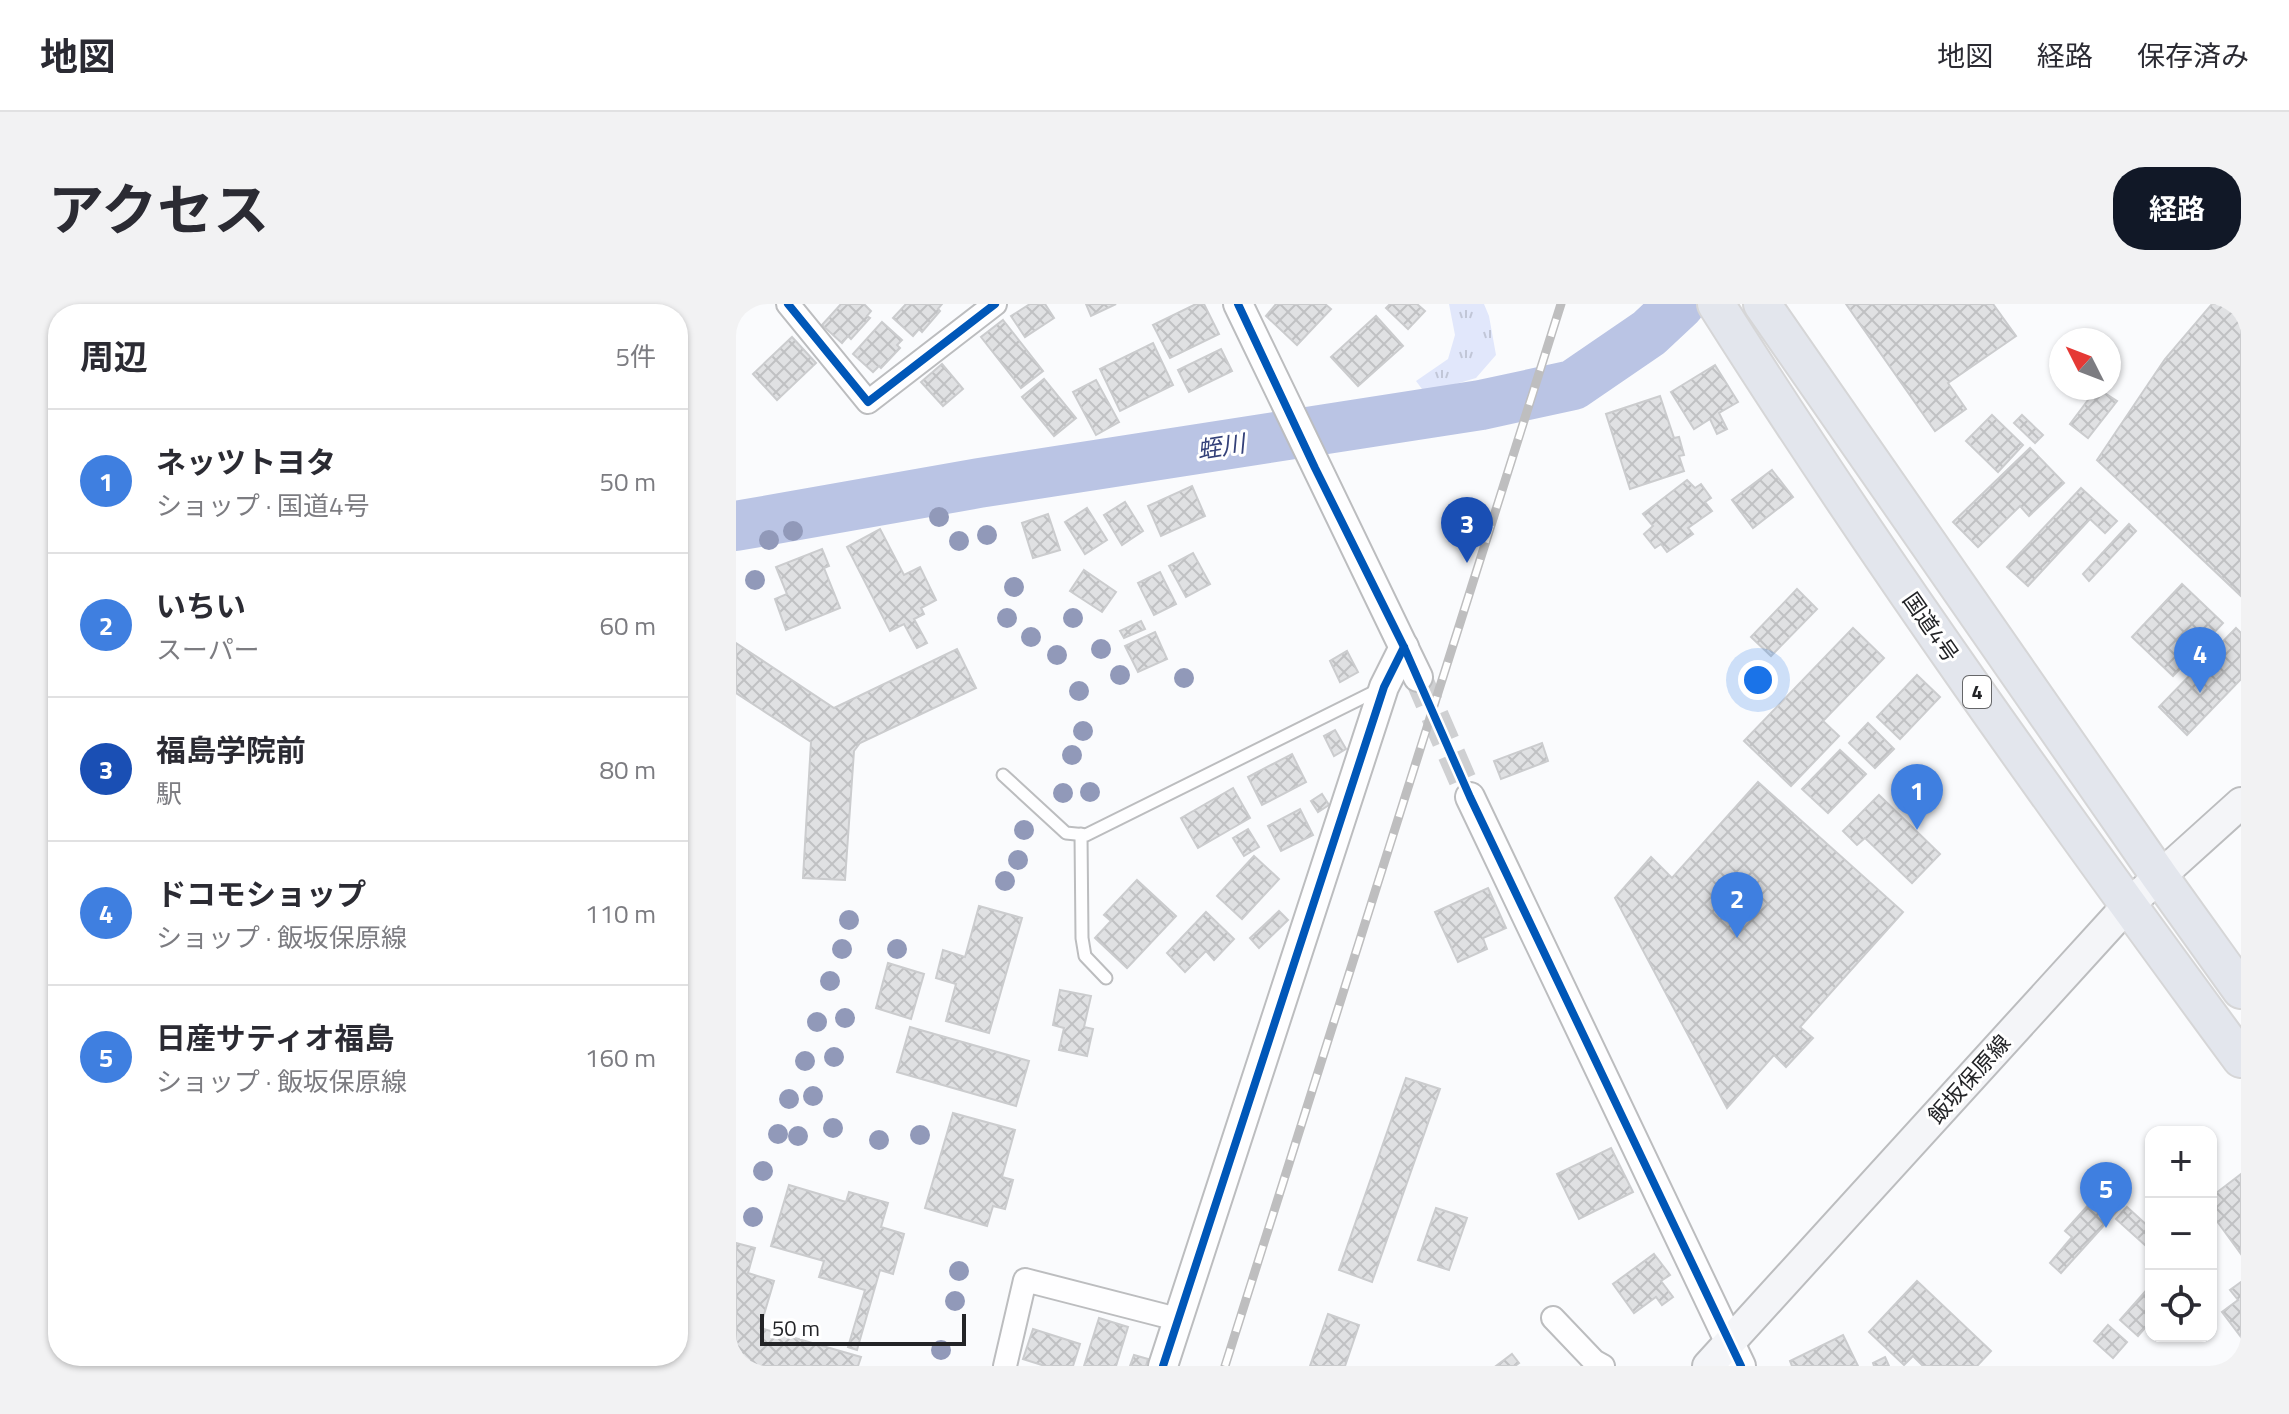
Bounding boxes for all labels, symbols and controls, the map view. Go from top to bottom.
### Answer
text: 地図 [40,27,116,85]
text: 地図 [1937,34,1993,77]
text: 経路 [2037,34,2093,77]
text: 保存済み [2137,34,2249,77]
text: アクセス [48,167,269,252]
button: 経路 [2113,167,2241,250]
north arrow [2049,328,2121,400]
text: 周辺 [80,330,148,382]
text: 5件 [615,337,656,376]
water label: 蛭川 [1194,424,1250,468]
text: ネッツトヨタ [156,439,336,485]
text: 1 [99,462,113,501]
text: 50 m [599,462,656,501]
text: ショップ · 国道4号 [156,486,370,525]
pin: 3 [1441,497,1493,563]
text: いちい [156,583,246,629]
street label: 国道4号 [1895,585,1967,669]
text: 2 [99,606,113,645]
text: 60 m [599,606,656,645]
pin: 4 [2174,627,2226,693]
text: スーパー [156,630,260,669]
your location [1738,660,1778,700]
road number: 4 [1963,676,1991,708]
text: 福島学院前 [156,727,306,773]
text: 3 [99,750,113,789]
text: 80 m [599,750,656,789]
pin: 1 [1891,764,1943,830]
text: 駅 [156,774,182,813]
text: ドコモショップ [156,871,366,917]
pin: 2 [1711,872,1763,938]
text: 4 [99,894,113,933]
text: 110 m [585,894,656,933]
text: ショップ · 飯坂保原線 [156,918,407,957]
text: 日産サティオ福島 [156,1015,394,1061]
street label: 飯坂保原線 [1920,1027,2018,1131]
text: 5 [99,1038,113,1077]
text: 160 m [585,1038,656,1077]
text: ショップ · 飯坂保原線 [156,1062,407,1101]
map controls [2145,1126,2217,1342]
button: + [2145,1126,2217,1198]
pin: 5 [2080,1162,2132,1228]
button: − [2145,1198,2217,1270]
button: locate [2145,1270,2217,1342]
scale bar [760,1310,966,1346]
text: 50 m [772,1311,820,1345]

